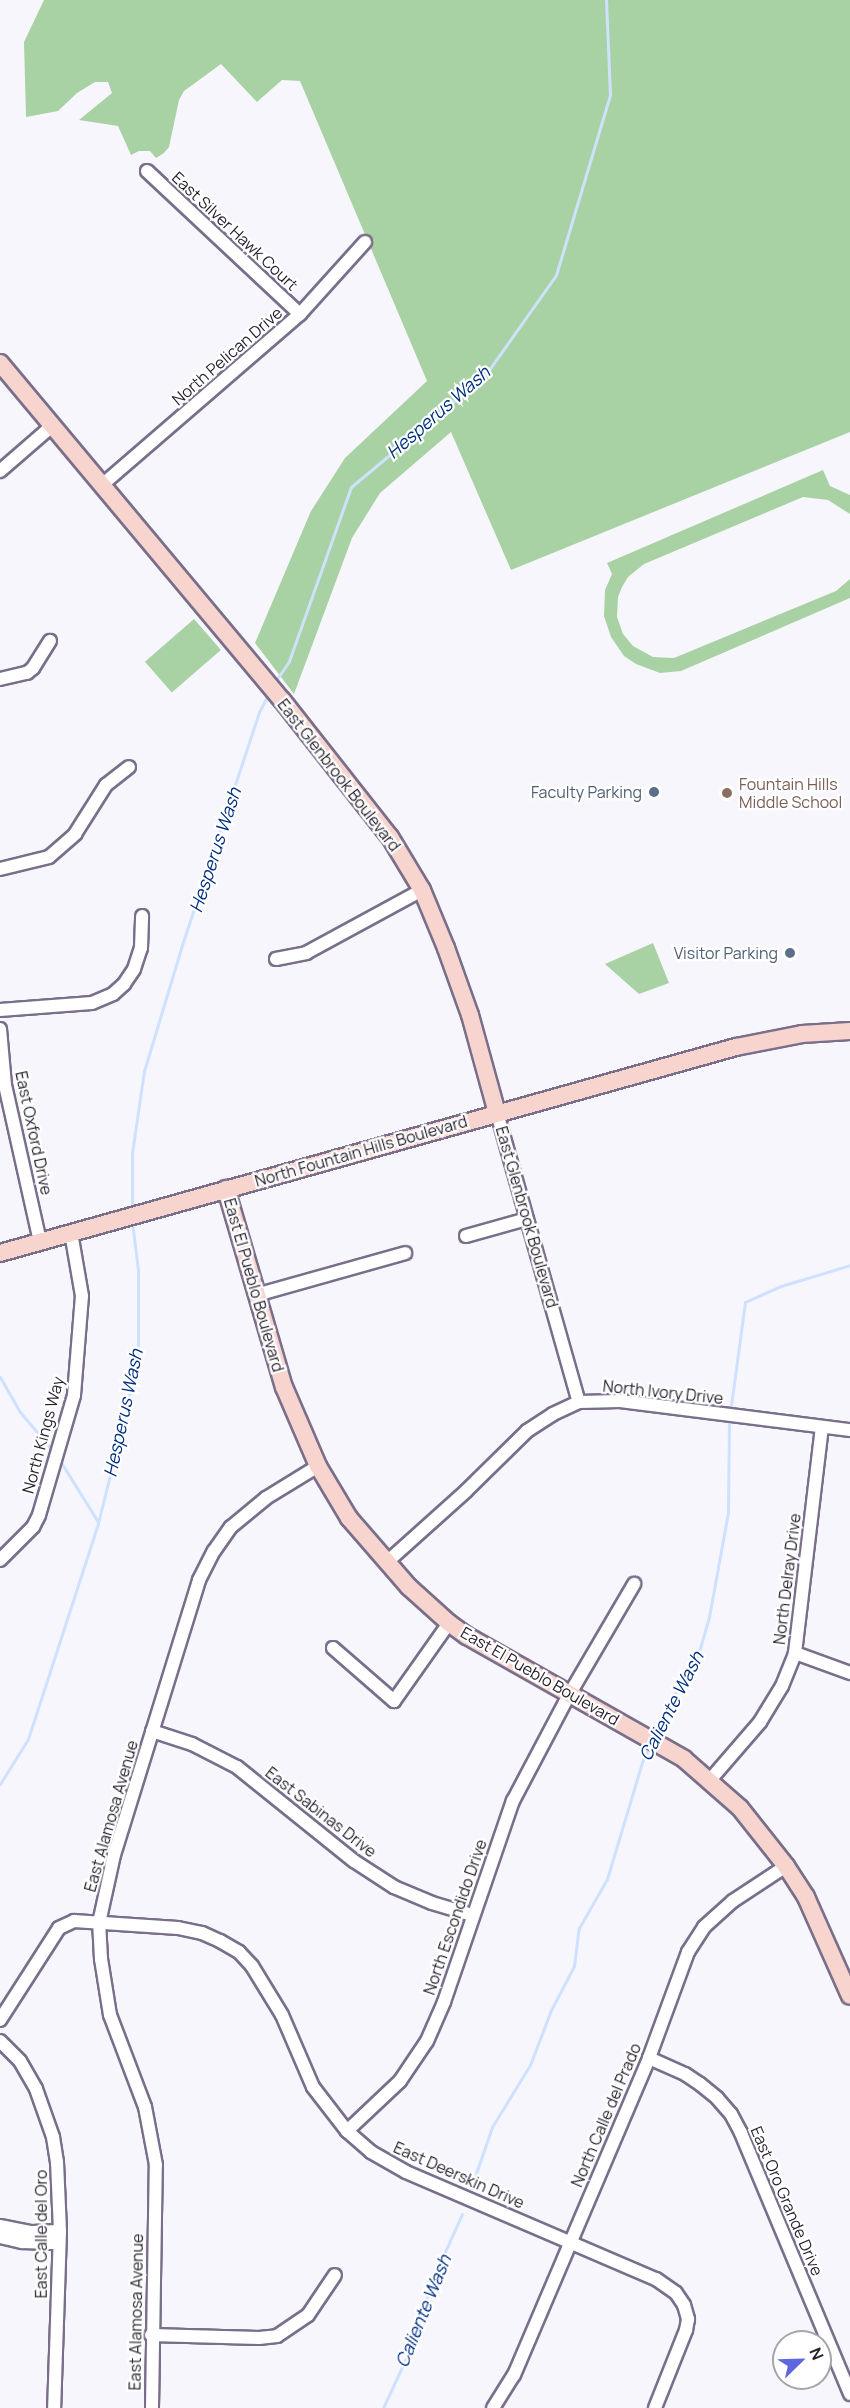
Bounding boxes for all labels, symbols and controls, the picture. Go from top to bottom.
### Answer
street label: East Silver Hawk Court [168,168,302,294]
street label: North Pelican Drive [168,303,286,409]
water label: Hesperus Wash [382,361,494,463]
street label: East Glenbrook Boulevard [274,695,404,855]
place label: Fountain Hills Middle School [739,774,842,812]
place label: Faculty Parking [531,782,642,802]
water label: Hesperus Wash [185,785,245,915]
marker: Faculty Parking [647,785,661,799]
marker: Fountain Hills Middle School [720,786,734,800]
place label: Visitor Parking [674,943,778,963]
marker: Visitor Parking [783,946,797,960]
street label: East Oxford Drive [11,1069,57,1197]
street label: North Fountain Hills Boulevard [252,1111,470,1191]
street label: East Glenbrook Boulevard [492,1124,562,1310]
street label: East El Pueblo Boulevard [220,1196,288,1374]
water label: Hesperus Wash [99,1347,147,1479]
street label: North Kings Way [18,1374,68,1496]
street label: North Ivory Drive [602,1376,724,1408]
street label: North Delray Drive [769,1512,805,1646]
street label: East El Pueblo Boulevard [457,1623,623,1729]
water label: Caliente Wash [634,1648,708,1764]
street label: East Alamosa Avenue [80,1738,142,1894]
street label: East Sabinas Drive [262,1763,380,1861]
street label: North Escondido Drive [419,1837,491,1997]
street label: North Calle del Prado [567,2040,645,2190]
street label: East Oro Grande Drive [747,2123,827,2279]
street label: East Deerskin Drive [391,2138,527,2212]
street label: East Calle del Oro [31,2170,51,2298]
street label: East Alamosa Avenue [125,2233,147,2391]
water label: Caliente Wash [391,2252,455,2370]
north arrow [772,2330,832,2390]
text: N [804,2344,829,2363]

